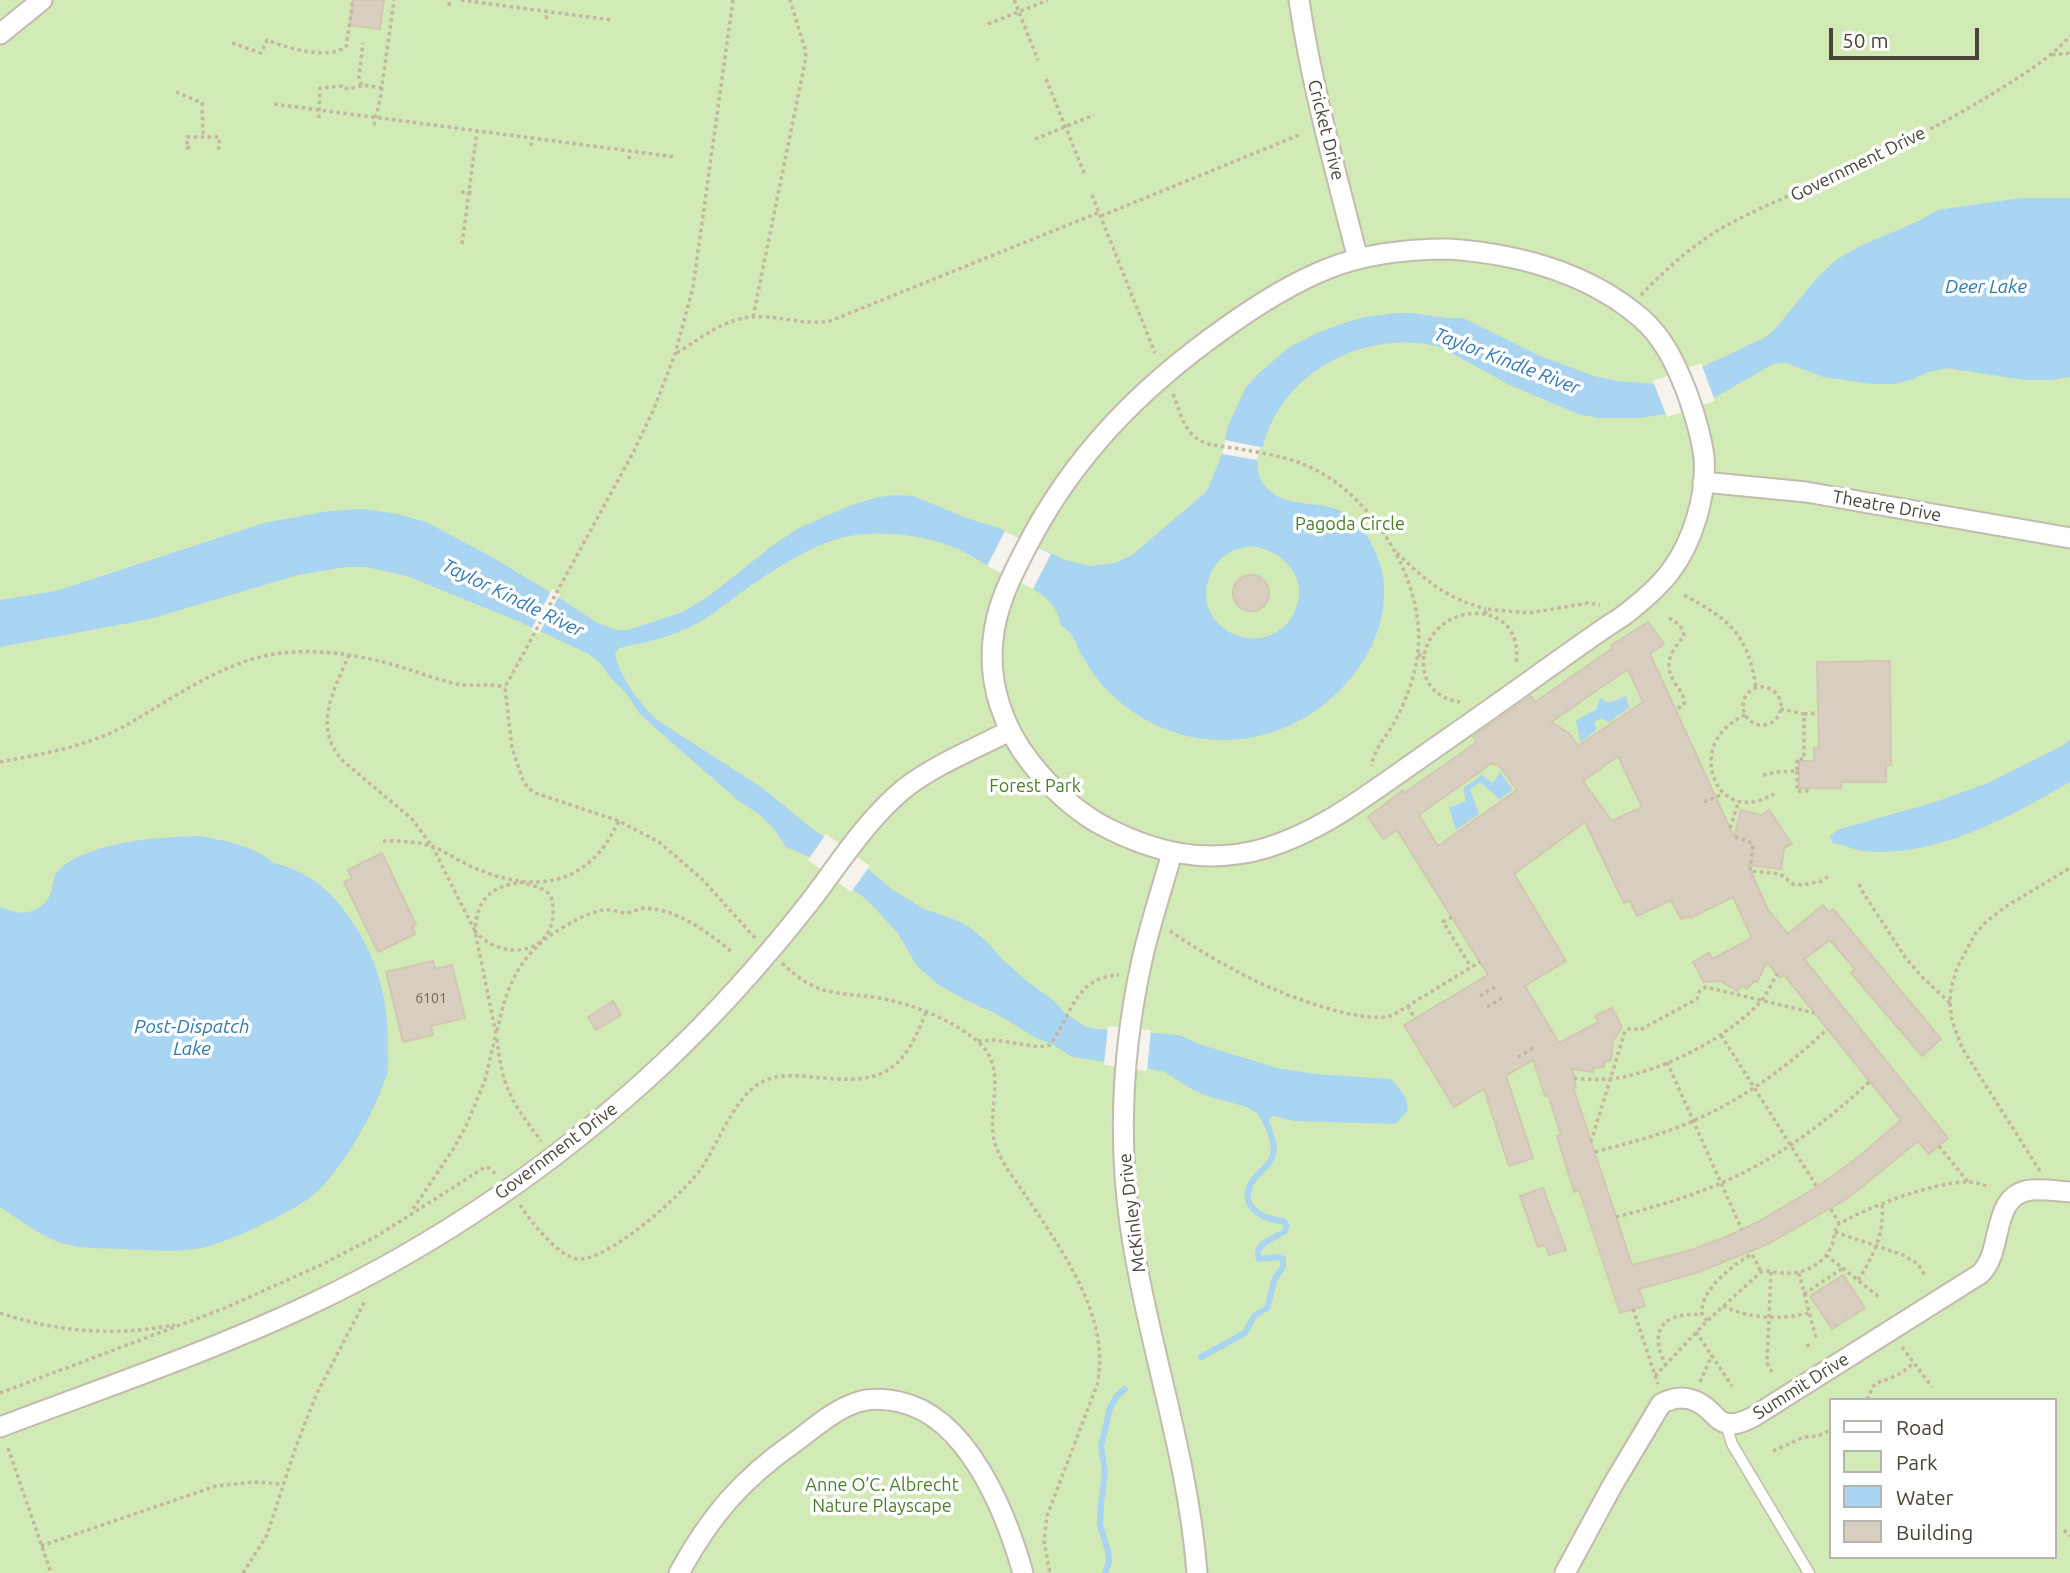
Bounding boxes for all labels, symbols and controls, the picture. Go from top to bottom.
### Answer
scale bar [1832,14,1982,58]
text: 50 m [1842,28,1889,52]
street label: Cricket Drive [1303,77,1349,183]
street label: Government Drive [1787,122,1929,206]
water label: Deer Lake [1945,276,2027,298]
water label: Taylor Kindle River [1431,323,1583,399]
street label: Theatre Drive [1831,486,1943,526]
park label: Pagoda Circle [1295,513,1405,535]
water label: Taylor Kindle River [439,554,587,642]
park label: Forest Park [989,775,1081,797]
house number: 6101 [415,990,447,1006]
water label: Post-Dispatch Lake [134,1016,250,1060]
street label: Government Drive [491,1098,621,1204]
street label: McKinley Drive [1114,1152,1150,1274]
street label: Summit Drive [1749,1348,1853,1424]
legend [1828,1398,2056,1559]
text: Road [1896,1415,1944,1439]
text: Park [1896,1450,1938,1474]
park label: Anne O’C. Albrecht Nature Playscape [805,1474,959,1516]
text: Water [1896,1485,1954,1509]
text: Building [1896,1520,1973,1544]

